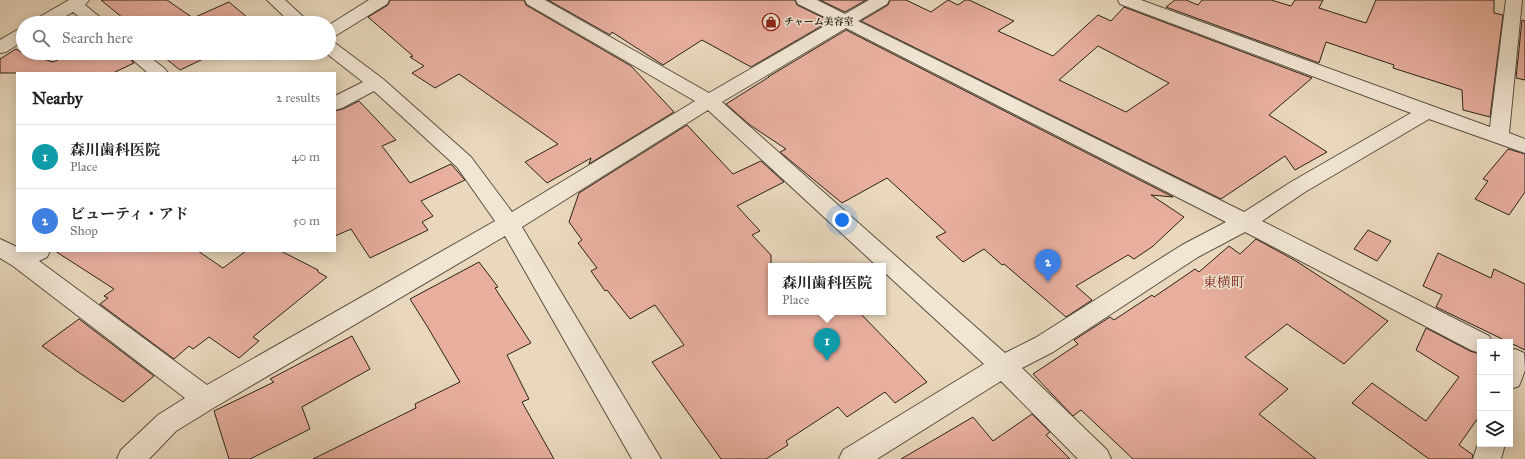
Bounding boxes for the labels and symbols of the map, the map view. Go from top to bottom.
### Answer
shop icon: チャーム美容室 [761,12,781,32]
place label: チャーム美容室 [784,16,854,28]
your location [832,210,852,230]
pin: 2 [1035,249,1061,282]
district label: 東横町 [1203,274,1245,291]
pin: 1 [814,328,840,361]

